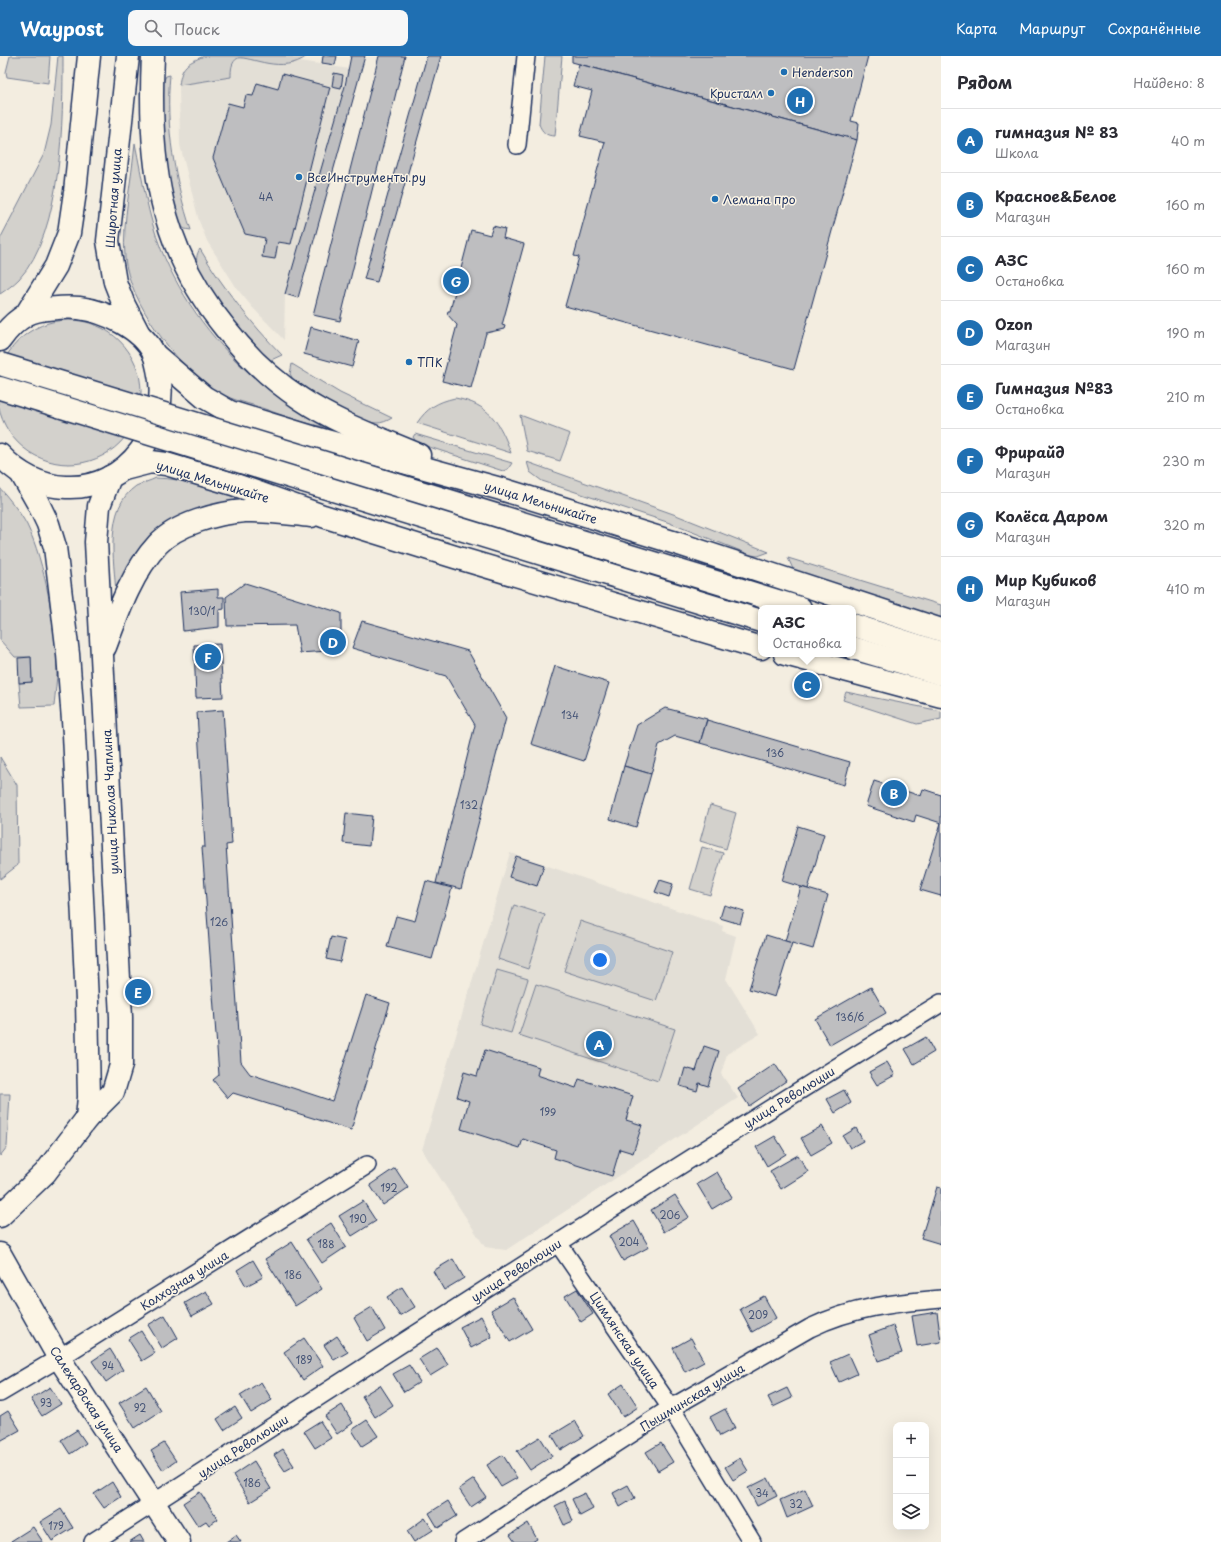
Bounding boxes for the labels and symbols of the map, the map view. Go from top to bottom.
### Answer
place label: Henderson [792,63,853,81]
marker: Henderson [779,67,789,77]
place label: Кристалл [710,84,763,102]
pin: H [787,86,813,116]
marker: Кристалл [766,88,776,98]
street label: Широтная улица [101,147,125,249]
place label: ВсеИнструменты.ру [307,168,426,186]
marker: ВсеИнструменты.ру [294,172,304,182]
house number: 4А [259,189,273,204]
place label: Лемана про [723,190,796,208]
marker: Лемана про [710,194,720,204]
pin: G [443,266,469,296]
place label: ТПК [417,353,443,371]
marker: ТПК [404,357,414,367]
street label: улица Мельникайте [154,455,272,507]
street label: улица Мельникайте [482,476,600,528]
house number: 130/1 [189,603,215,618]
pin: D [320,627,346,657]
pin: F [195,642,221,672]
pin: C [794,670,820,700]
house number: 134 [561,707,579,722]
street label: улица Николая Чаплина [97,728,123,875]
house number: 136 [766,745,784,760]
pin: B [881,778,907,808]
house number: 132 [460,797,478,812]
house number: 126 [210,914,228,929]
your location [590,950,610,970]
pin: E [125,977,151,1007]
house number: 136/6 [836,1009,864,1024]
pin: A [586,1029,612,1059]
street label: улица Революции [740,1062,838,1132]
house number: 199 [540,1104,556,1119]
house number: 192 [380,1180,398,1195]
house number: 206 [660,1207,680,1222]
house number: 190 [349,1211,367,1226]
street label: улица Революции [467,1234,565,1306]
house number: 204 [619,1234,640,1249]
house number: 188 [318,1236,334,1251]
street label: Колхозная улица [136,1245,232,1314]
house number: 186 [284,1267,302,1282]
street label: Цимлянская улица [586,1288,664,1392]
house number: 209 [748,1307,768,1322]
street label: Салехардская улица [46,1342,128,1456]
house number: 189 [296,1352,312,1367]
house number: 94 [102,1358,115,1373]
street label: Пышминская улица [636,1358,748,1435]
house number: 93 [40,1395,52,1410]
house number: 92 [134,1400,146,1415]
street label: улица Революции [194,1410,292,1482]
house number: 186 [243,1475,261,1490]
house number: 34 [755,1485,769,1500]
house number: 32 [789,1496,803,1511]
house number: 179 [48,1518,64,1533]

